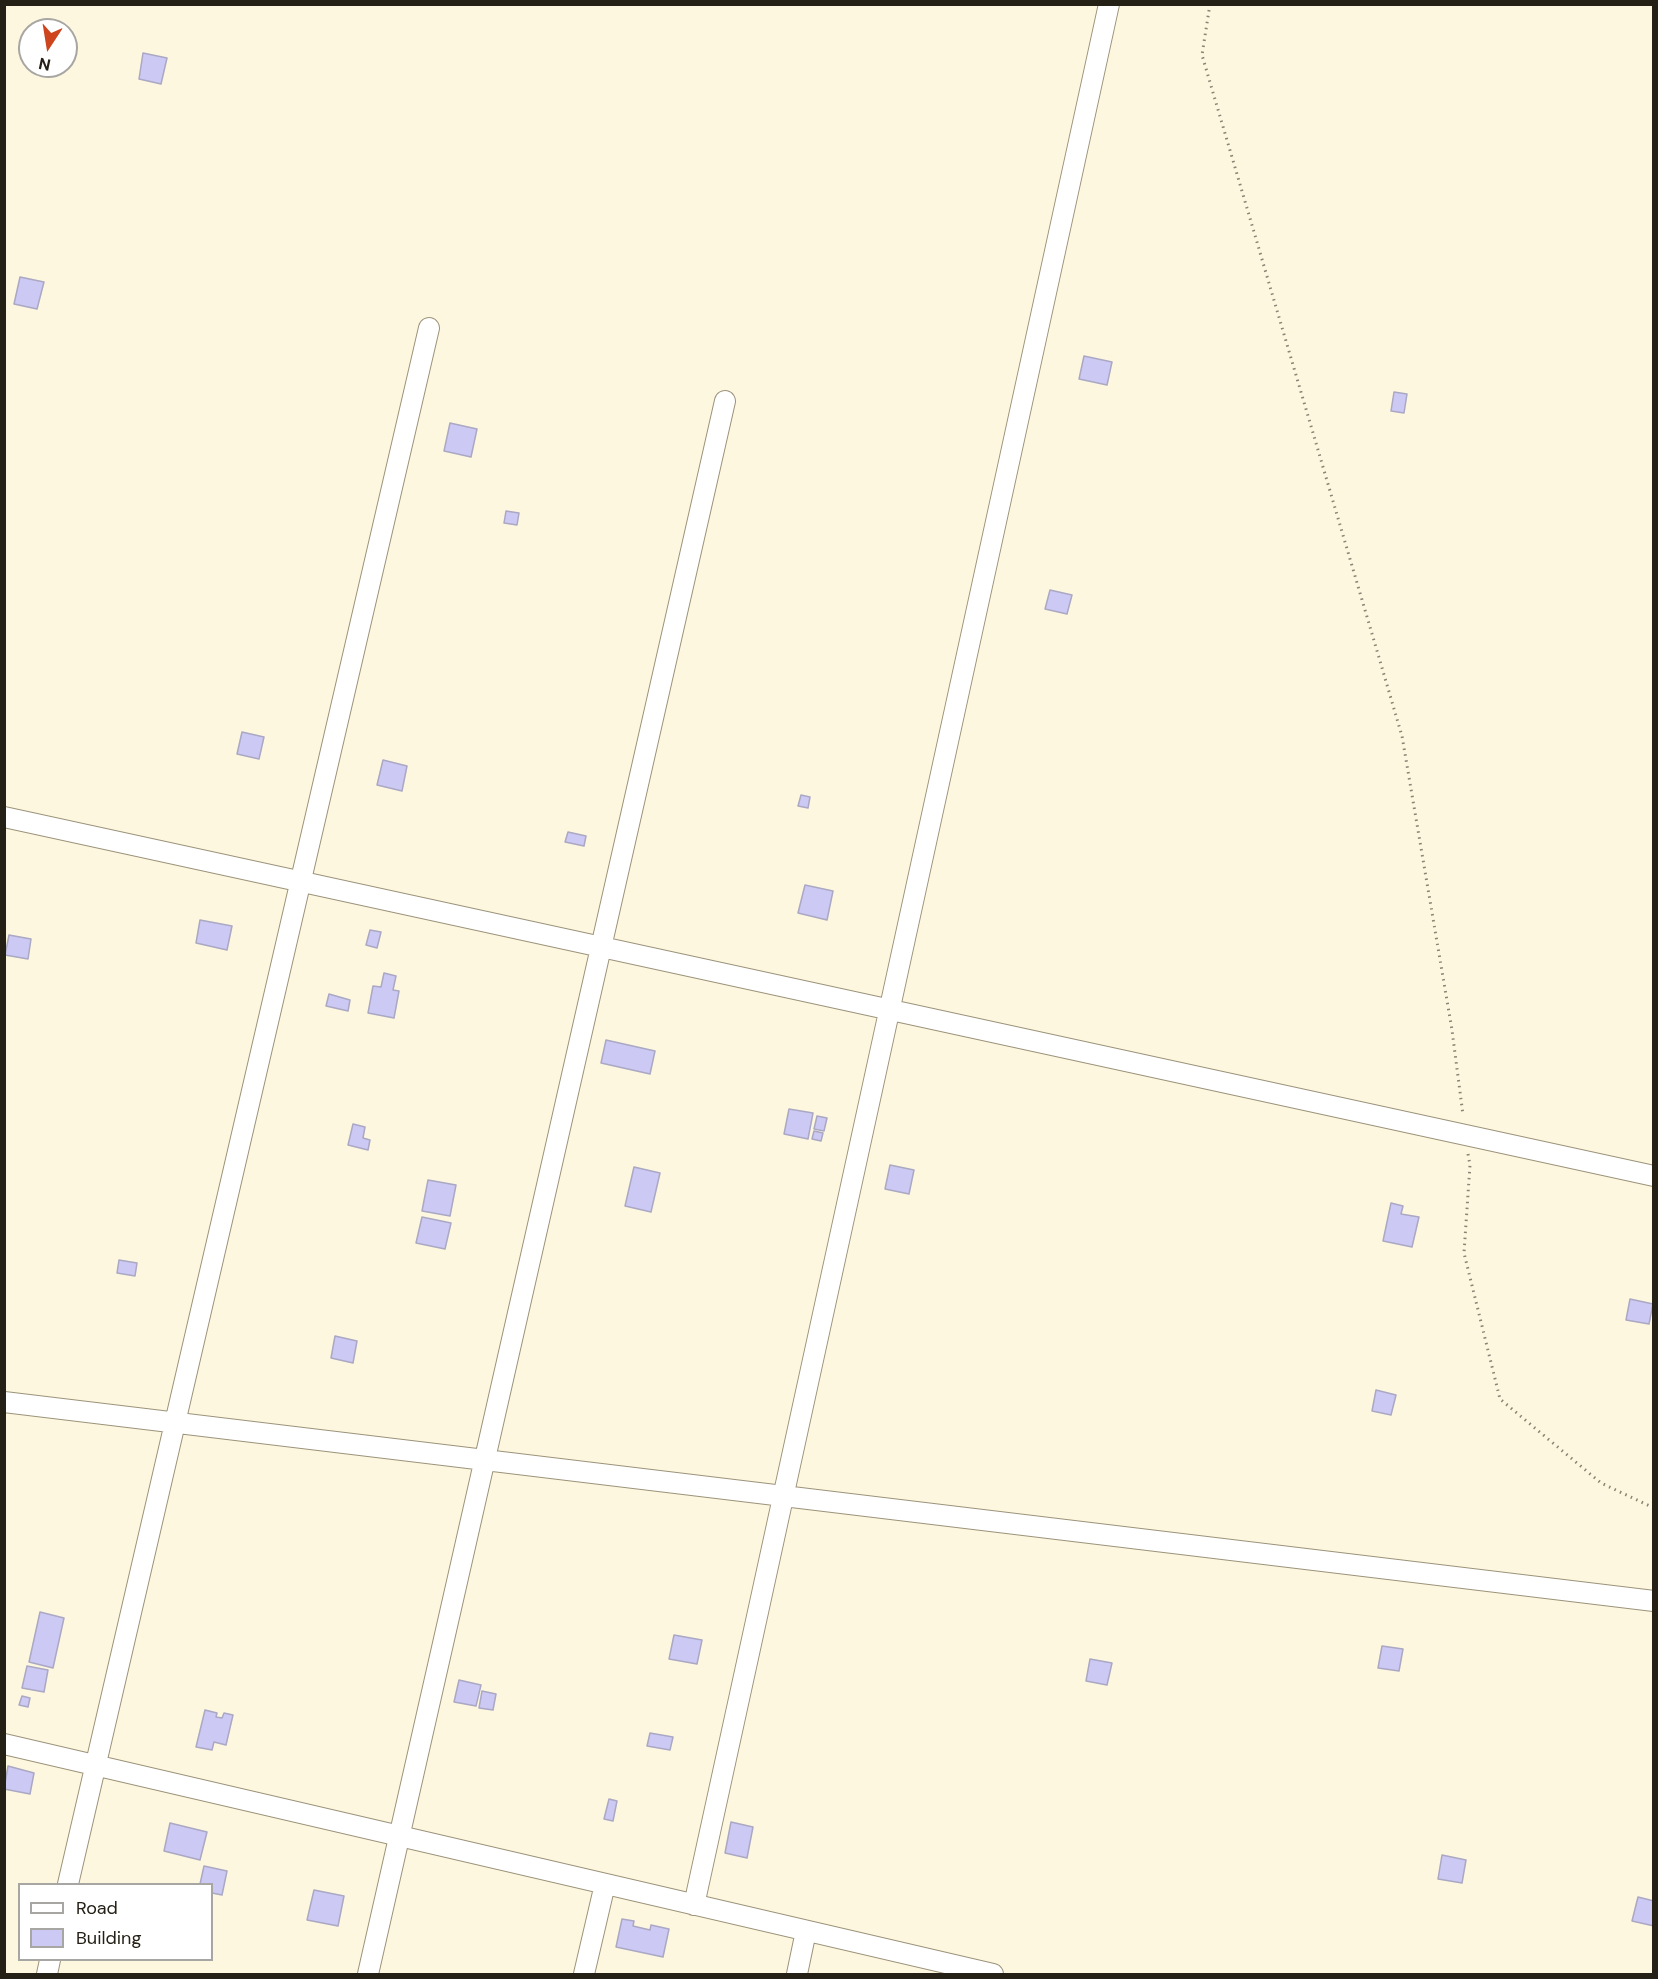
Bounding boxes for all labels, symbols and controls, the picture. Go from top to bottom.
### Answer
north arrow [18,18,78,78]
text: N [37,53,52,76]
legend [18,1883,213,1961]
text: Road [76,1896,118,1920]
text: Building [76,1926,141,1950]

